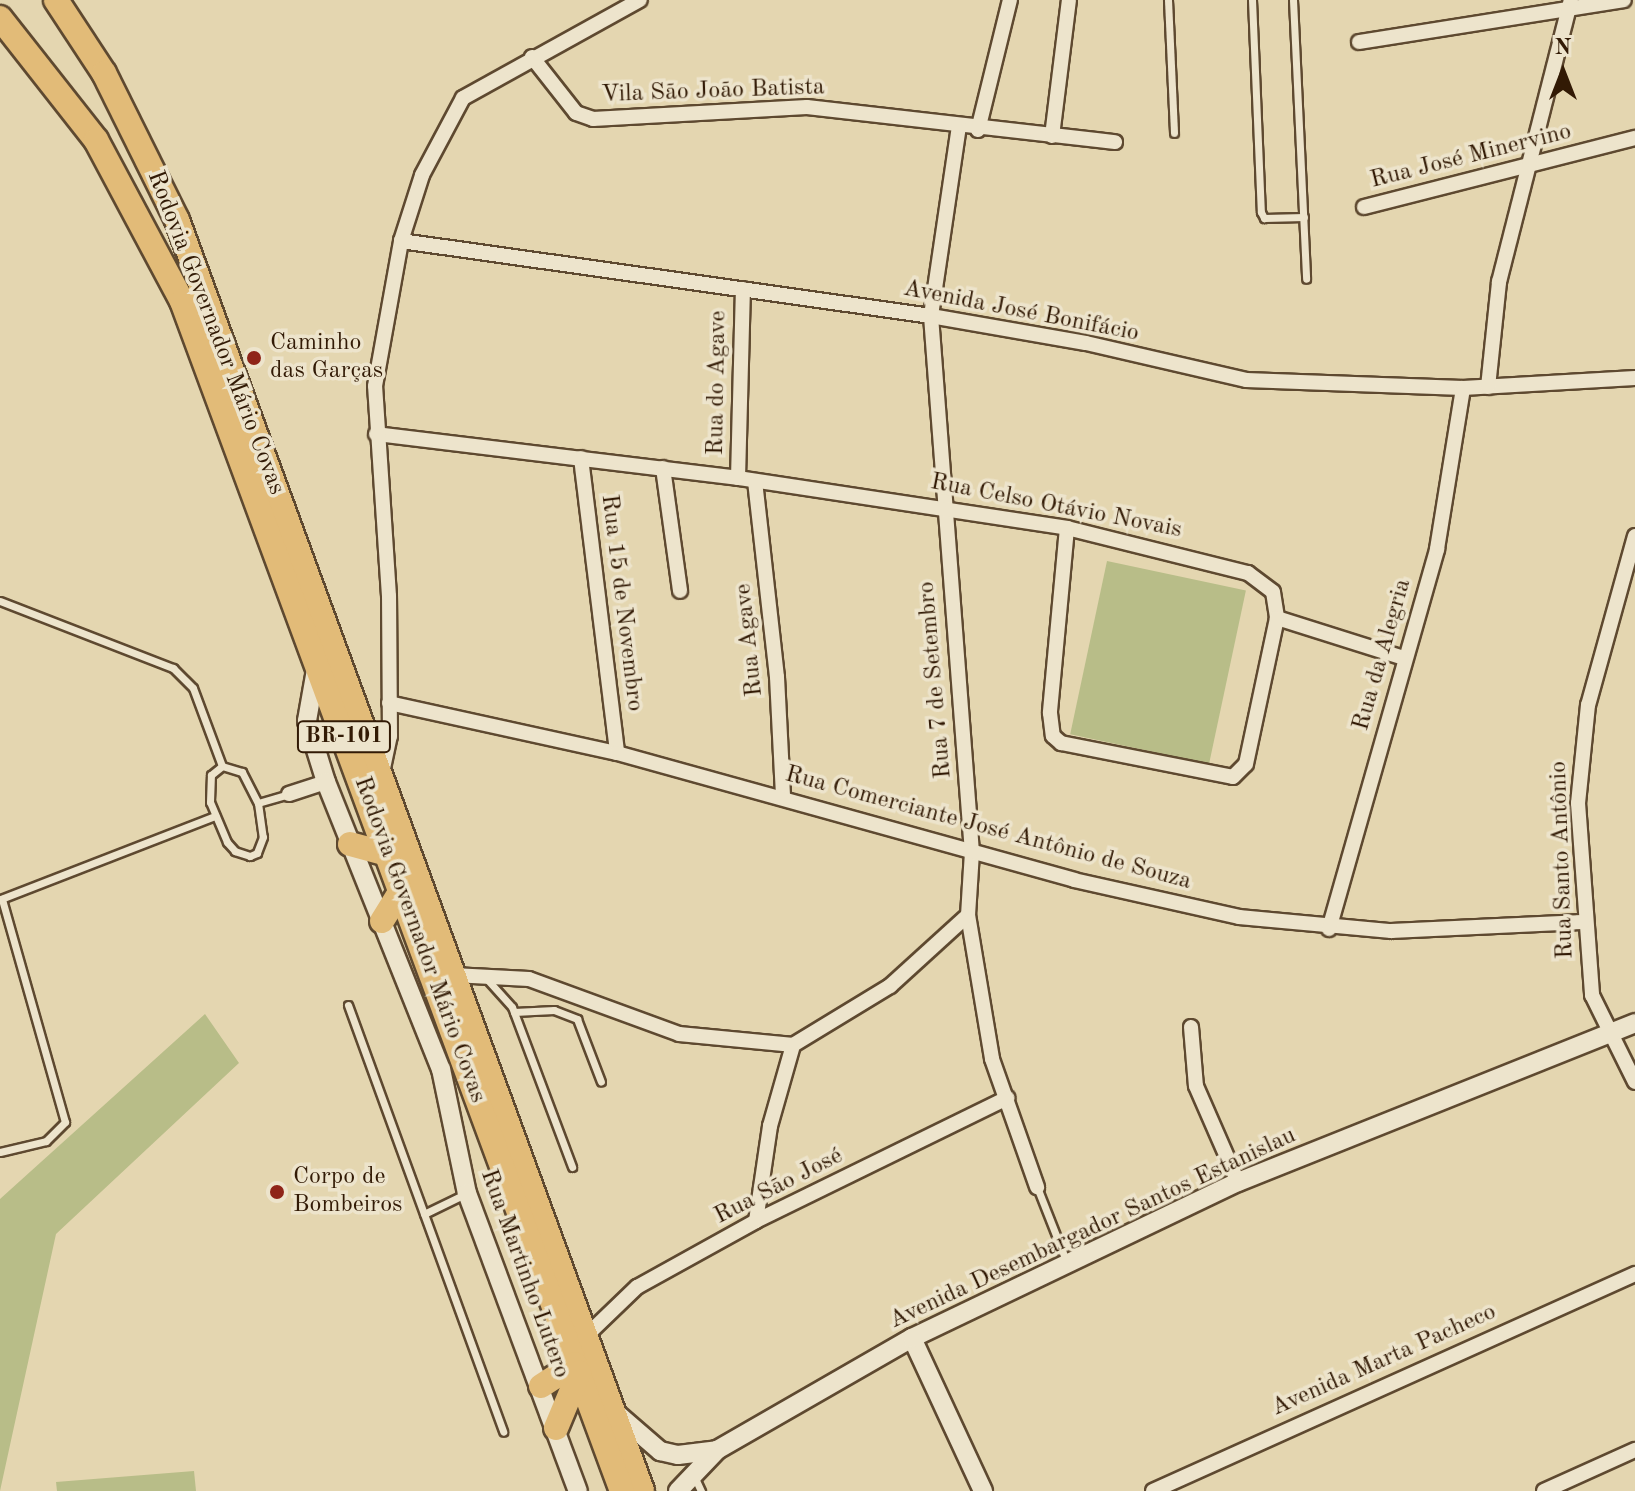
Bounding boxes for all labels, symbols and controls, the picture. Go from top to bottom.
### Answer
north arrow [1523,32,1603,112]
text: N [1555,37,1571,59]
street label: Vila São João Batista [601,74,825,110]
street label: Rua José Minervino [1368,118,1574,196]
street label: Rodovia Governador Mário Covas [140,167,290,499]
street label: Avenida José Bonifácio [901,275,1141,349]
street label: Rua do Agave [702,310,734,456]
place label: Caminho das Garças [270,330,383,386]
marker: Caminho das Garças [245,349,263,367]
street label: Rua Celso Otávio Novais [928,468,1184,546]
street label: Rua 15 de Novembro [593,493,649,713]
street label: Rua da Alegria [1348,576,1418,734]
street label: Rua 7 de Setembro [913,580,959,780]
street label: Rua Agave [730,582,770,698]
road number: BR-101 [296,719,392,755]
street label: Rua Santo Antônio [1545,760,1581,960]
street label: Rua Comerciante José Antônio de Souza [782,761,1194,897]
street label: Rodovia Governador Mário Covas [346,773,492,1107]
street label: Avenida Desembargador Santos Estanislau [885,1122,1301,1336]
street label: Rua São José [710,1142,848,1232]
place label: Corpo de Bombeiros [293,1164,402,1220]
street label: Rua Martinho Lutero [473,1166,575,1382]
marker: Corpo de Bombeiros [268,1183,286,1201]
street label: Avenida Marta Pacheco [1267,1298,1501,1424]

